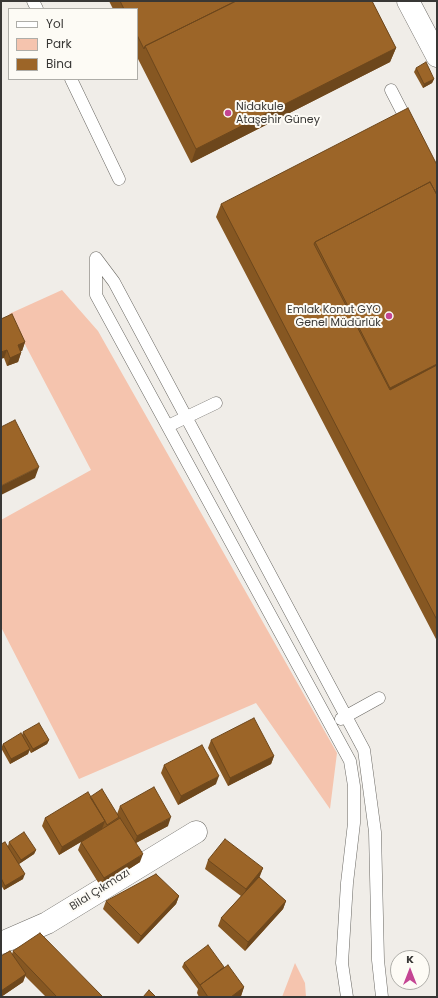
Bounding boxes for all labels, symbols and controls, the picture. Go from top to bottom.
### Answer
legend [8,8,138,80]
text: Yol [46,15,64,32]
text: Park [46,35,72,52]
text: Bina [46,55,72,72]
place label: Nidakule Ataşehir Güney [236,100,320,126]
marker: Nidakule Ataşehir Güney [223,108,233,118]
place label: Emlak Konut GYO Genel Müdürlük [287,303,381,329]
marker: Emlak Konut GYO Genel Müdürlük [384,311,394,321]
street label: Bilal Çıkmazı [67,866,133,914]
north arrow [390,950,430,990]
text: K [406,951,414,967]

